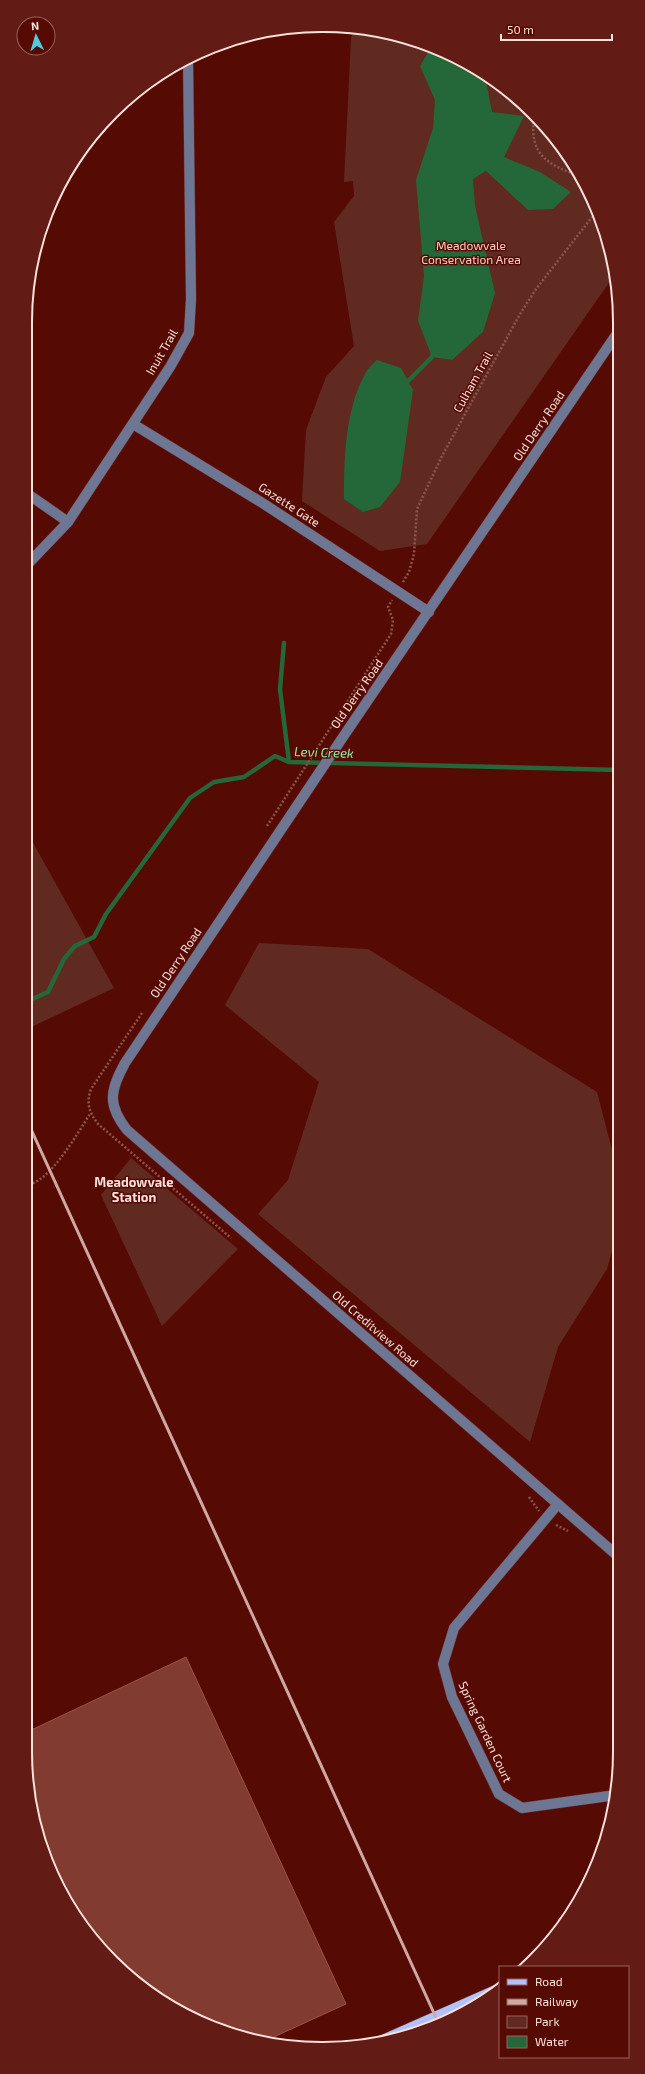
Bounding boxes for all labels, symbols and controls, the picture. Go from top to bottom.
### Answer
north arrow [16,16,56,56]
scale bar [501,16,612,42]
text: N [31,19,40,32]
text: 50 m [507,22,534,36]
park label: Meadowvale Conservation Area [421,238,521,266]
street label: Inuit Trail [142,326,180,377]
street label: Culham Trail [450,348,495,414]
street label: Old Derry Road [510,388,567,463]
street label: Gazette Gate [256,479,323,529]
street label: Old Derry Road [327,656,385,731]
water label: Levi Creek [294,743,354,761]
street label: Old Derry Road [147,925,204,1000]
district label: Meadowvale Station [94,1174,174,1205]
street label: Old Creditview Road [330,1287,421,1369]
street label: Spring Garden Court [456,1679,516,1785]
legend [499,1966,629,2058]
text: Road [535,1974,563,1988]
text: Railway [535,1994,579,2008]
text: Park [535,2014,560,2028]
text: Water [535,2034,569,2048]

